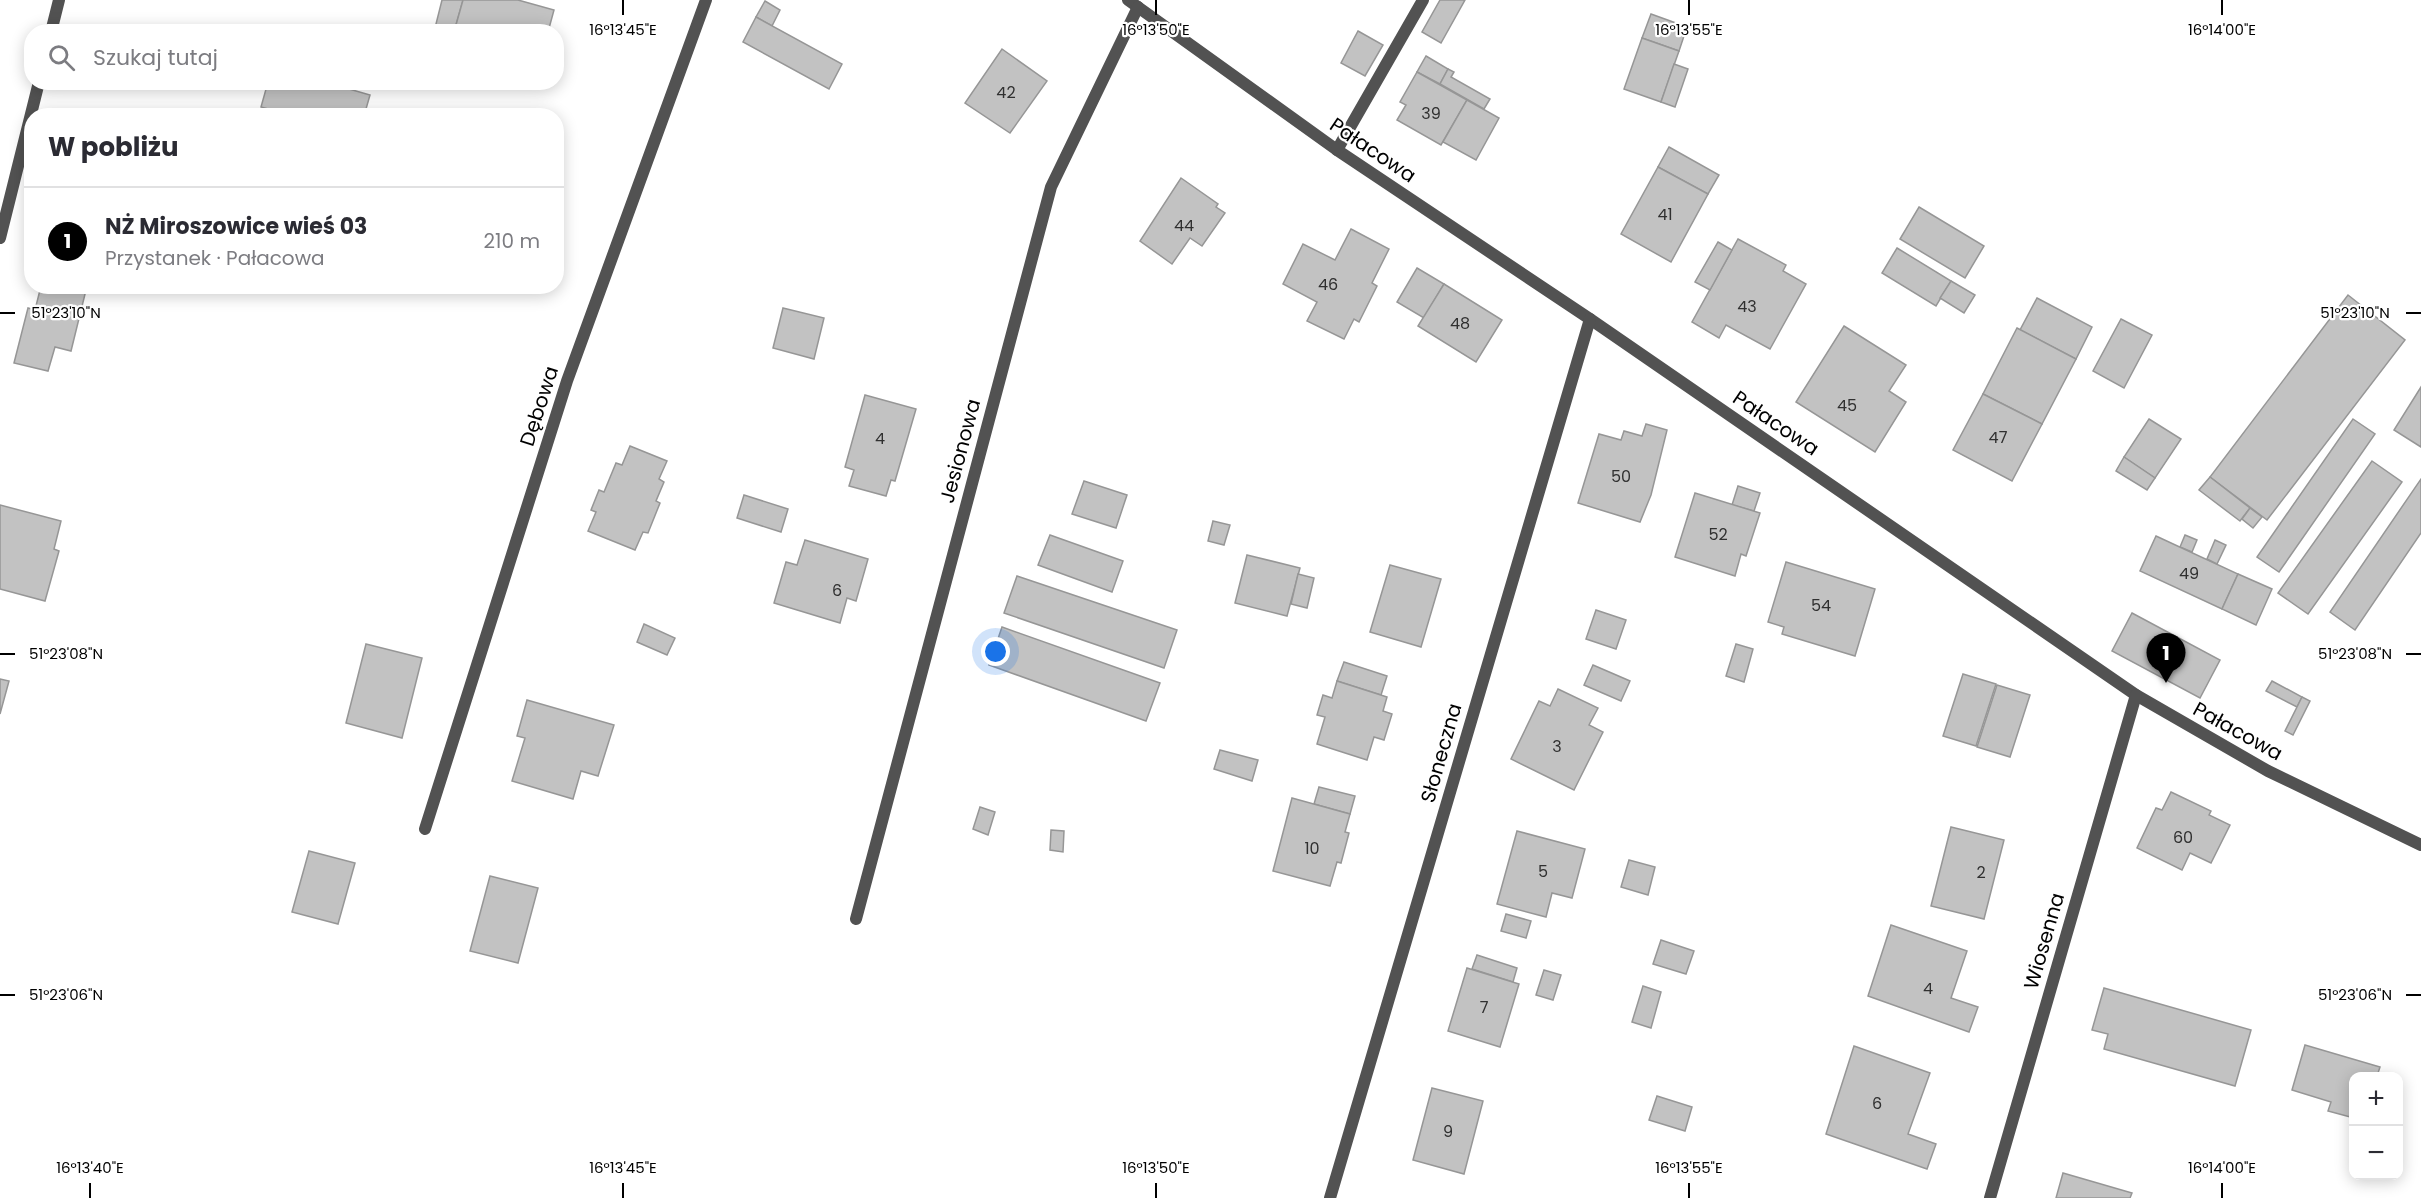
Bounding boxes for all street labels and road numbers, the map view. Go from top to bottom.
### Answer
street label: Pałacowa [1324,111,1422,189]
street label: Dębowa [513,362,565,450]
street label: Pałacowa [1727,384,1825,462]
street label: Jesionowa [933,396,987,506]
street label: Pałacowa [2188,695,2288,767]
street label: Słoneczna [1413,700,1469,806]
street label: Wiosenna [2017,889,2071,993]

